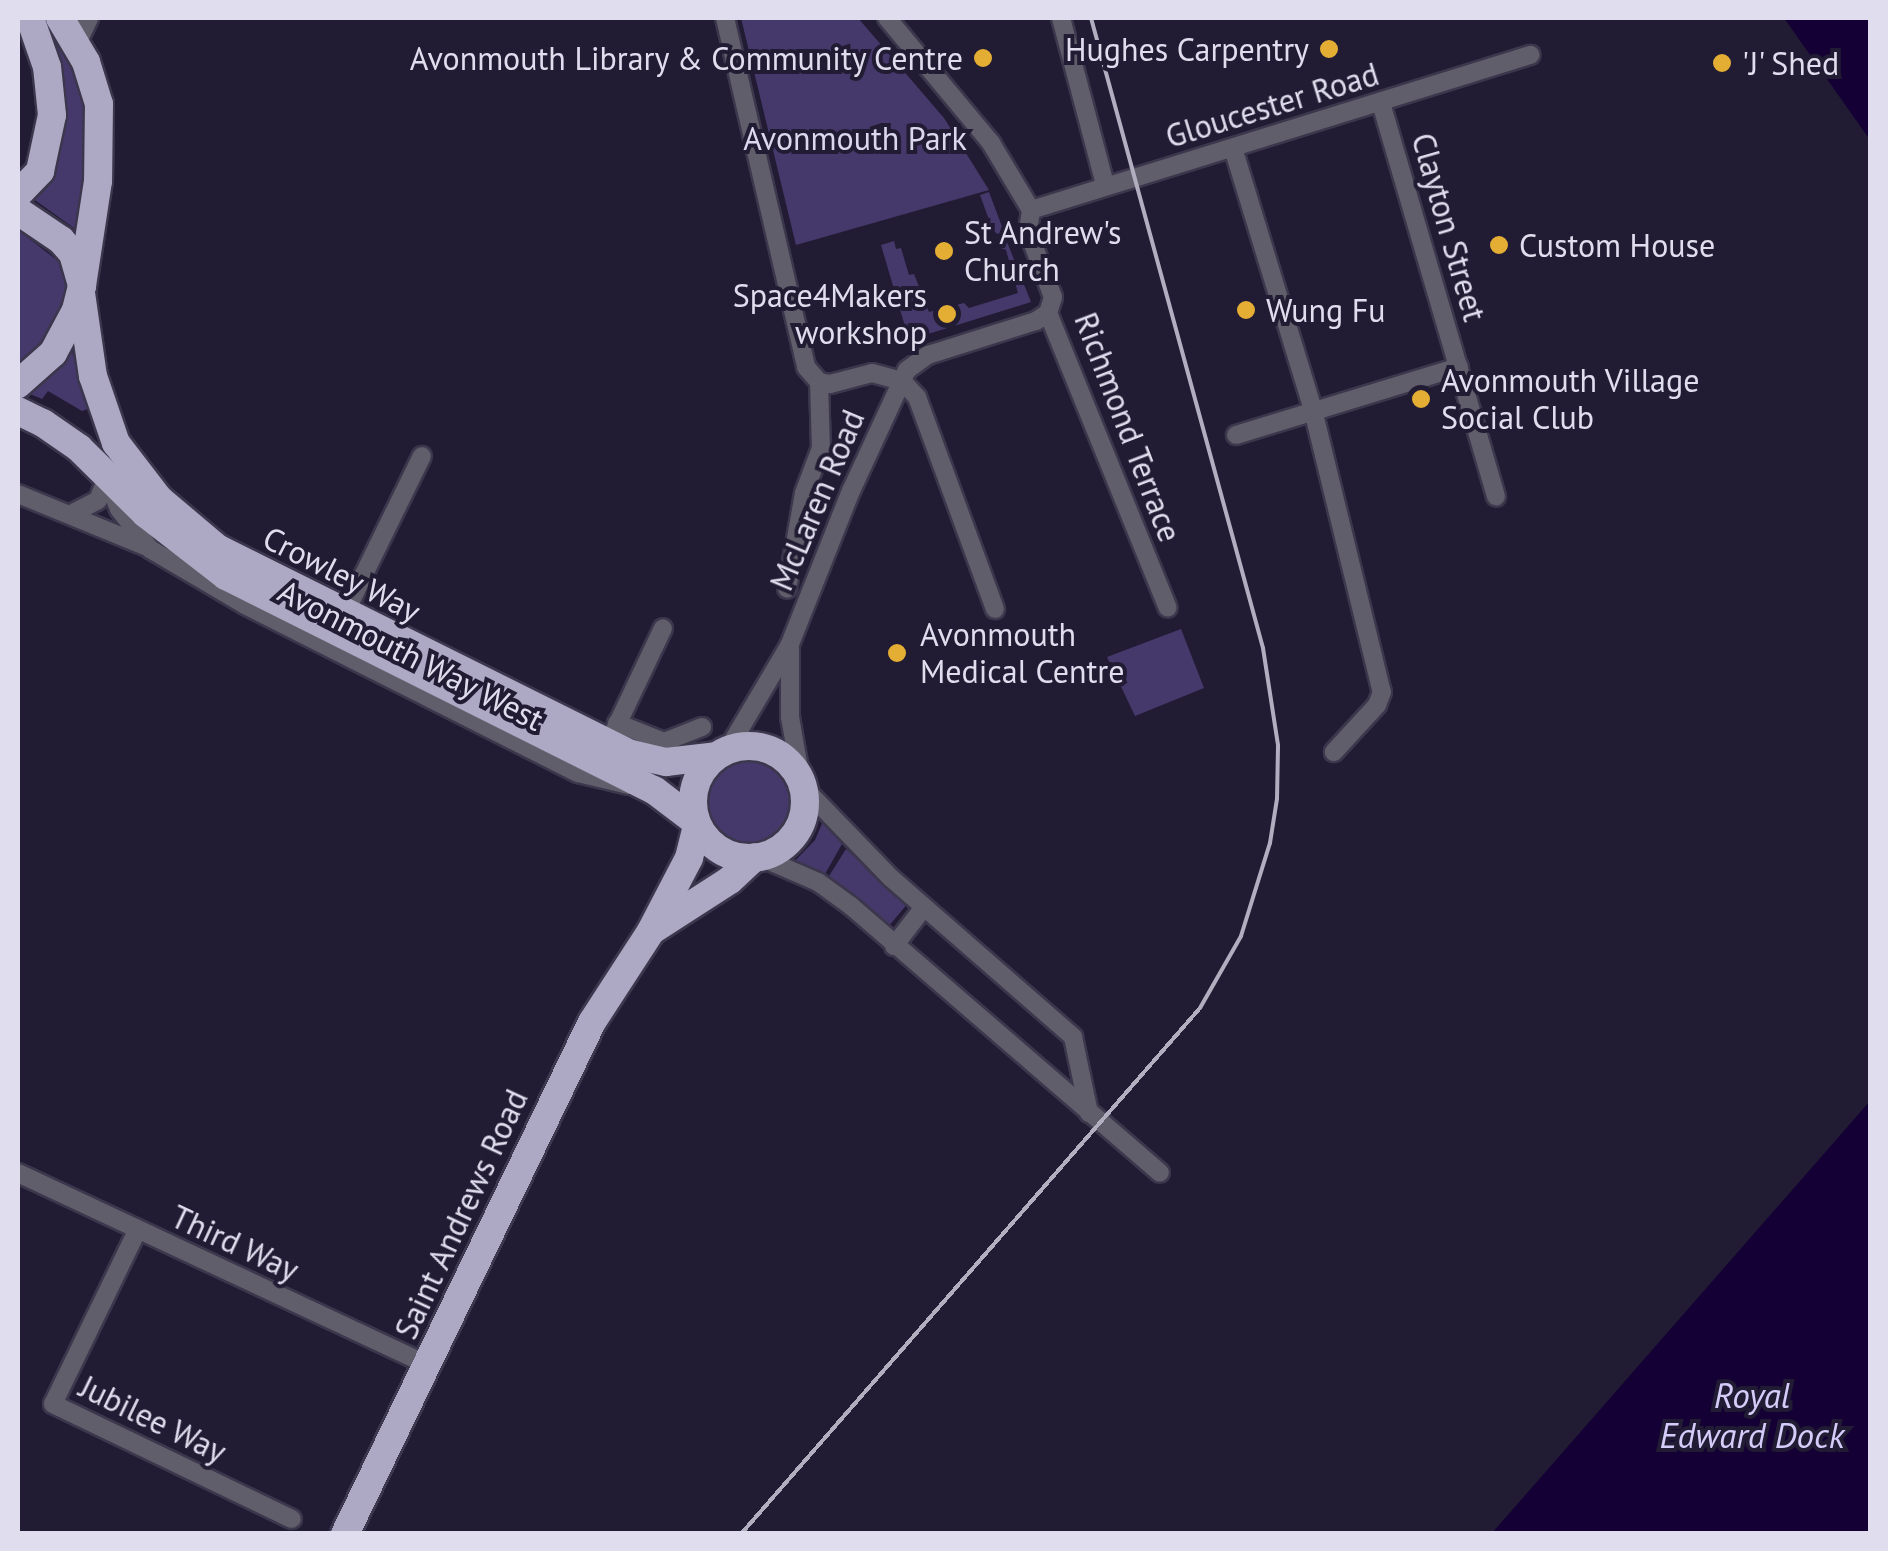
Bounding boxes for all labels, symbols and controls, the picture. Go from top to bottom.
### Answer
place label: Hughes Carpentry [1065,30,1309,68]
marker: Hughes Carpentry [1318,38,1340,60]
place label: Avonmouth Library & Community Centre [408,39,963,77]
place label: 'J' Shed [1742,44,1842,82]
marker: Avonmouth Library & Community Centre [972,47,994,69]
marker: 'J' Shed [1711,52,1733,74]
street label: Gloucester Road [1161,54,1383,156]
park label: Avonmouth Park [743,119,967,157]
street label: Clayton Street [1404,129,1494,325]
place label: St Andrew's Church [964,214,1123,289]
place label: Custom House [1519,226,1715,264]
marker: Custom House [1488,234,1510,256]
marker: St Andrew's Church [933,240,955,262]
place label: Space4Makers workshop [733,277,927,352]
place label: Wung Fu [1266,291,1385,329]
marker: Wung Fu [1235,299,1257,321]
marker: Space4Makers workshop [936,303,958,325]
street label: Richmond Terrace [1066,306,1190,548]
place label: Avonmouth Village Social Club [1441,362,1700,437]
marker: Avonmouth Village Social Club [1410,388,1432,410]
street label: McLaren Road [762,404,872,596]
street label: Crowley Way [256,518,428,630]
street label: Avonmouth Way West [271,571,551,739]
place label: Avonmouth Medical Centre [920,616,1124,691]
marker: Avonmouth Medical Centre [884,640,910,666]
street label: Saint Andrews Road [386,1083,536,1345]
street label: Third Way [165,1197,305,1289]
street label: Jubilee Way [73,1367,233,1471]
water label: Royal Edward Dock [1660,1374,1844,1456]

